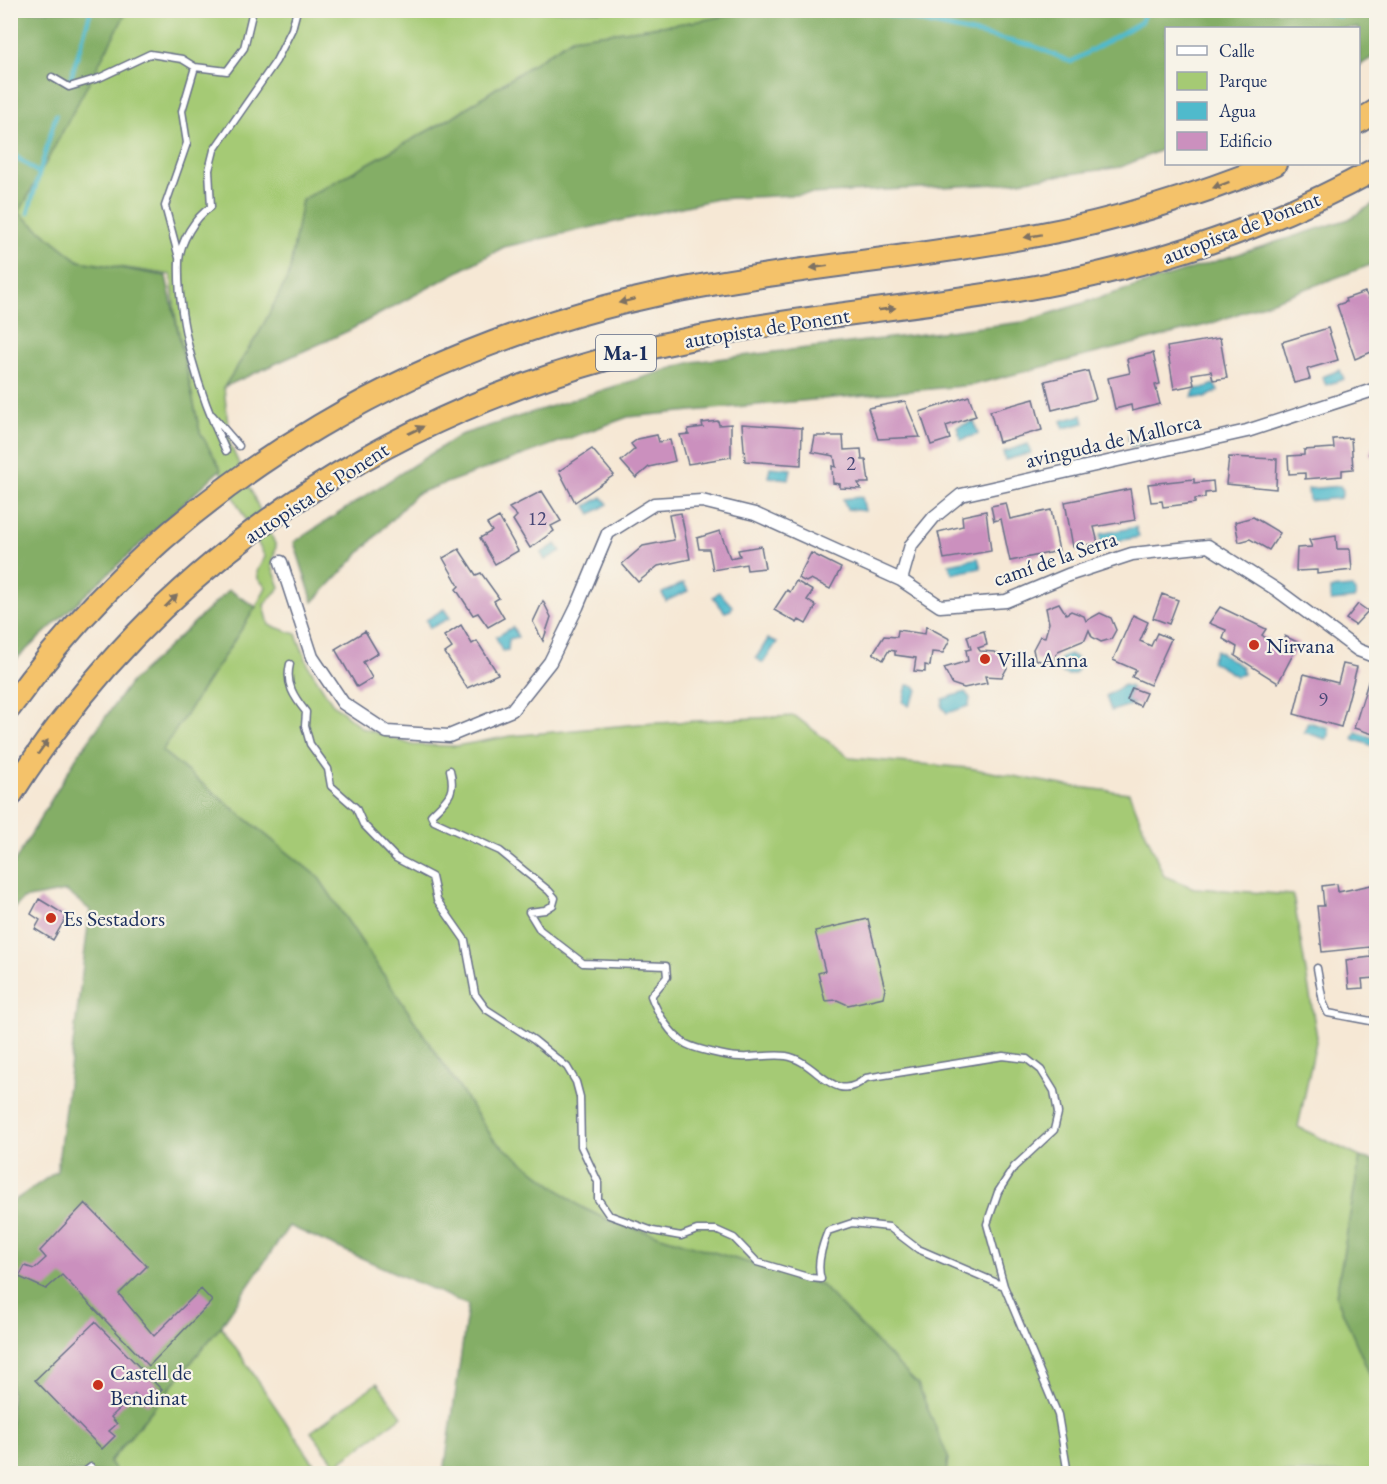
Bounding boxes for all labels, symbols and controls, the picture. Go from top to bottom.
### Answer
legend [1165,27,1360,165]
text: Calle [1219,39,1255,62]
text: Parque [1219,69,1267,92]
text: Agua [1218,99,1257,122]
text: Edificio [1219,129,1272,152]
one-way arrow [1211,180,1229,190]
street label: autopista de Ponent [1158,184,1324,271]
one-way arrow [1023,232,1042,241]
one-way arrow [809,263,828,272]
one-way arrow [618,296,636,306]
street label: autopista de Ponent [682,300,852,355]
one-way arrow [878,304,897,313]
road number: Ma-1 [596,335,656,371]
street label: avinguda de Mallorca [1023,406,1204,475]
one-way arrow [407,425,425,435]
street label: autopista de Ponent [238,435,394,550]
house number: 2 [846,450,856,476]
house number: 12 [527,505,547,531]
street label: camí de la Serra [989,524,1121,593]
one-way arrow [163,594,177,608]
place label: Nirvana [1266,631,1335,660]
marker: Nirvana [1247,638,1261,652]
place label: Villa Anna [997,645,1088,674]
marker: Villa Anna [978,652,992,666]
house number: 9 [1318,686,1328,712]
one-way arrow [37,739,48,755]
place label: Es Sestadors [63,904,165,933]
marker: Es Sestadors [44,911,58,925]
place label: Castell de Bendinat [110,1358,192,1412]
marker: Castell de Bendinat [91,1378,105,1392]

